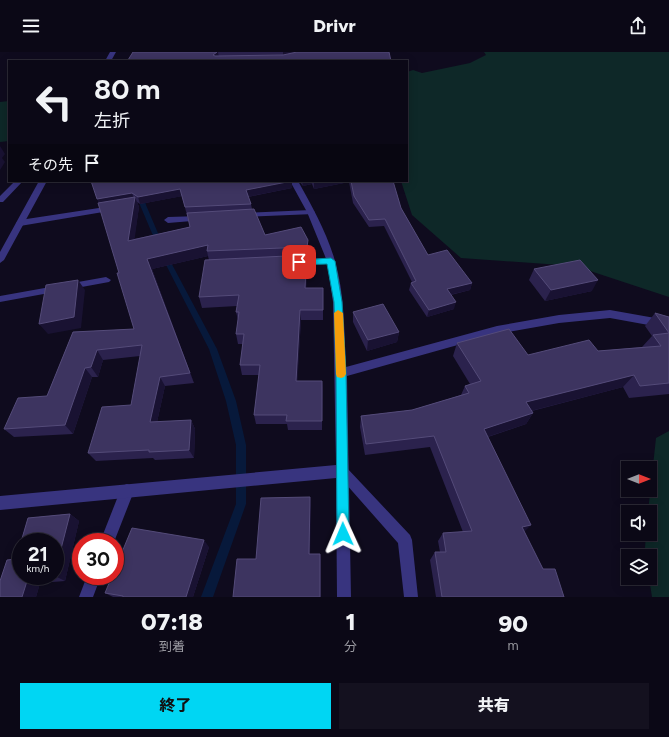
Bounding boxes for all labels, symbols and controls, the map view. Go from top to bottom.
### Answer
icon: menu [20,15,42,37]
text: Drivr [313,15,356,37]
icon: share [627,15,649,37]
text: 80 m [94,72,160,106]
icon: left [28,76,80,128]
text: 左折 [94,110,130,132]
icon: arrive [81,152,103,174]
text: その先 [28,156,73,174]
pin [282,245,316,279]
icon: arrive [288,251,310,273]
north arrow [621,461,657,497]
map controls [621,461,657,585]
button: sound [621,505,657,541]
position arrow [322,513,364,555]
speed limit sign: 30 [72,533,124,585]
text: 21 [28,542,48,566]
button: layers [621,549,657,585]
text: km/h [27,562,49,575]
text: 07:18 [141,607,203,636]
text: 1 [345,607,356,636]
text: 90 [498,609,528,638]
text: m [507,638,519,653]
text: 到着 [159,639,185,654]
text: 分 [344,639,357,654]
button: 終了 [20,683,331,729]
button: 共有 [339,683,649,729]

